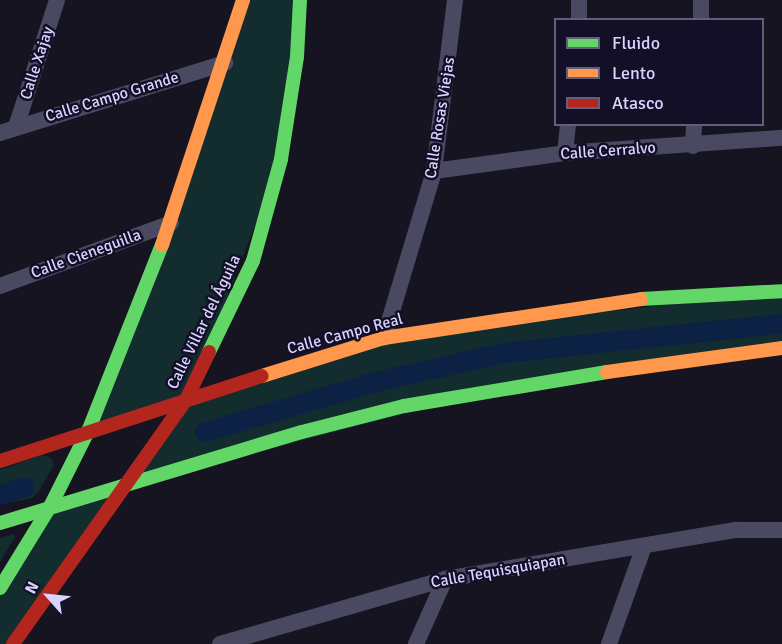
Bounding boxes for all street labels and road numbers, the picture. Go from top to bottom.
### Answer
street label: Calle Xajay [16,24,58,102]
street label: Calle Rosas Viejas [421,56,459,180]
street label: Calle Campo Grande [43,68,181,126]
street label: Calle Cerralvo [560,138,656,164]
street label: Calle Cieneguilla [28,225,144,283]
street label: Calle Villar del Águila [163,252,245,392]
street label: Calle Campo Real [285,309,405,359]
street label: Calle Tequisquiapan [429,550,567,592]

